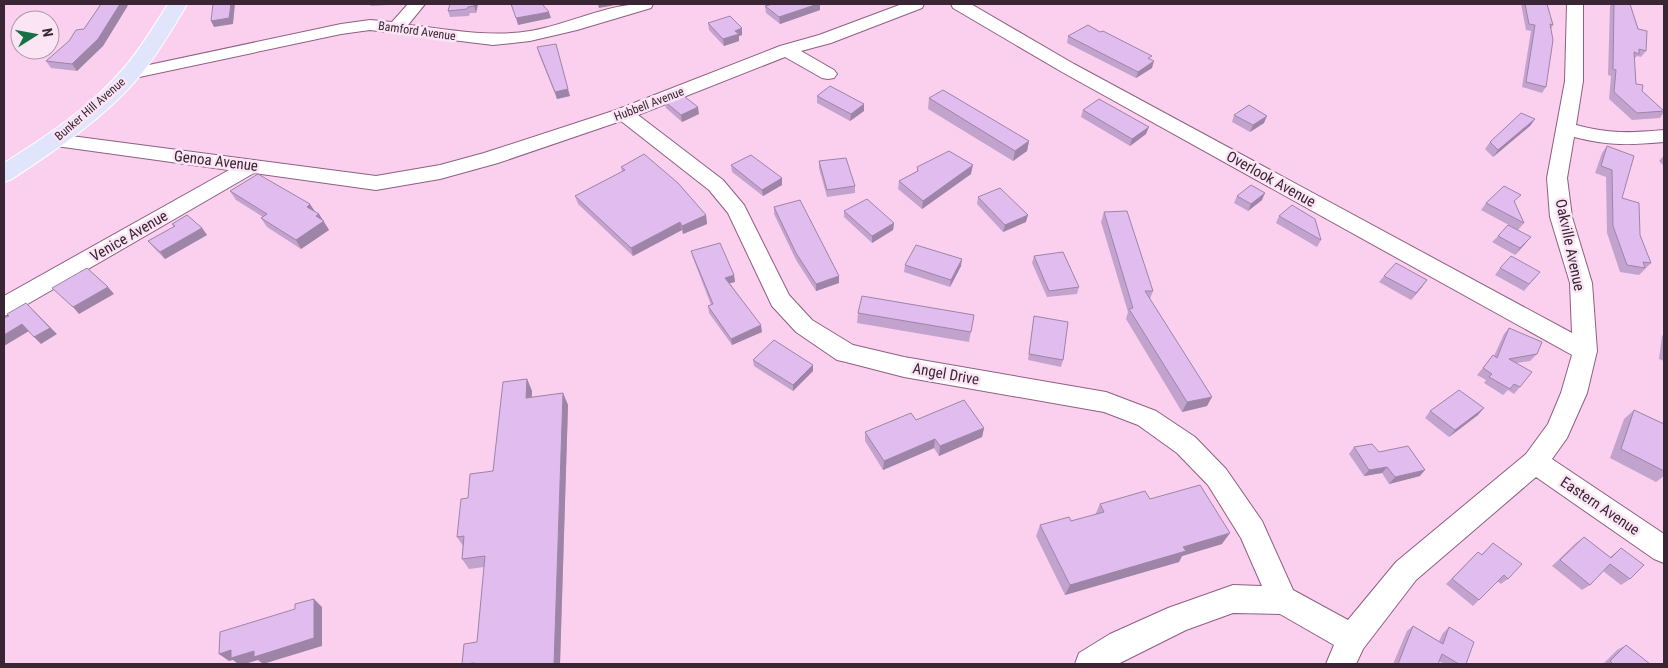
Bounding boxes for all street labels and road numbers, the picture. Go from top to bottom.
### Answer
street label: Bamford Avenue [377,19,457,43]
street label: Bunker Hill Avenue [52,74,128,143]
street label: Hubbell Avenue [612,84,686,124]
street label: Genoa Avenue [173,147,259,175]
street label: Overlook Avenue [1223,147,1319,211]
street label: Oakville Avenue [1551,197,1589,293]
street label: Venice Avenue [87,207,171,265]
street label: Angel Drive [911,359,981,389]
street label: Eastern Avenue [1557,473,1643,539]

